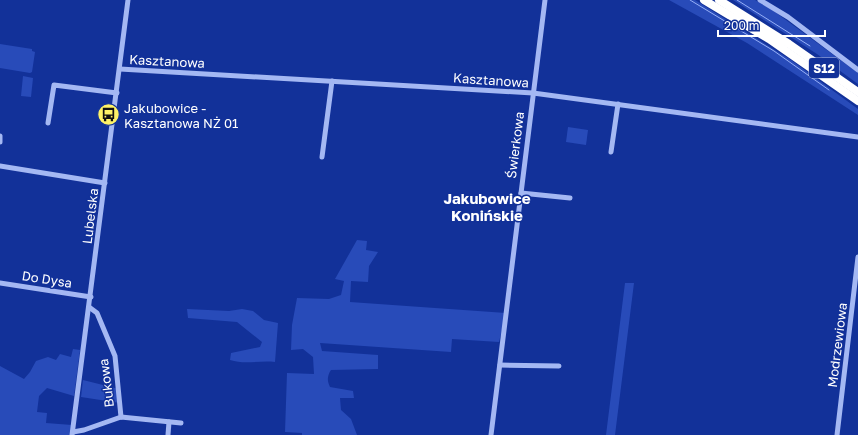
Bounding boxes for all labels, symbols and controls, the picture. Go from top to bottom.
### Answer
scale bar [718,12,825,38]
text: 200 m [724,18,759,33]
street label: Kasztanowa [129,51,205,71]
road number: S12 [809,58,839,78]
street label: Kasztanowa [453,69,529,91]
place label: Jakubowice - Kasztanowa NŻ 01 [124,100,238,131]
bus stop icon: Jakubowice - Kasztanowa NŻ 01 [96,102,122,128]
street label: Świerkowa [503,111,527,179]
street label: Lubelska [79,187,101,245]
district label: Jakubowice Konińskie [443,189,531,224]
street label: Do Dysa [21,267,73,291]
street label: Modrzewiowa [824,302,850,388]
street label: Bukowa [95,358,117,408]

